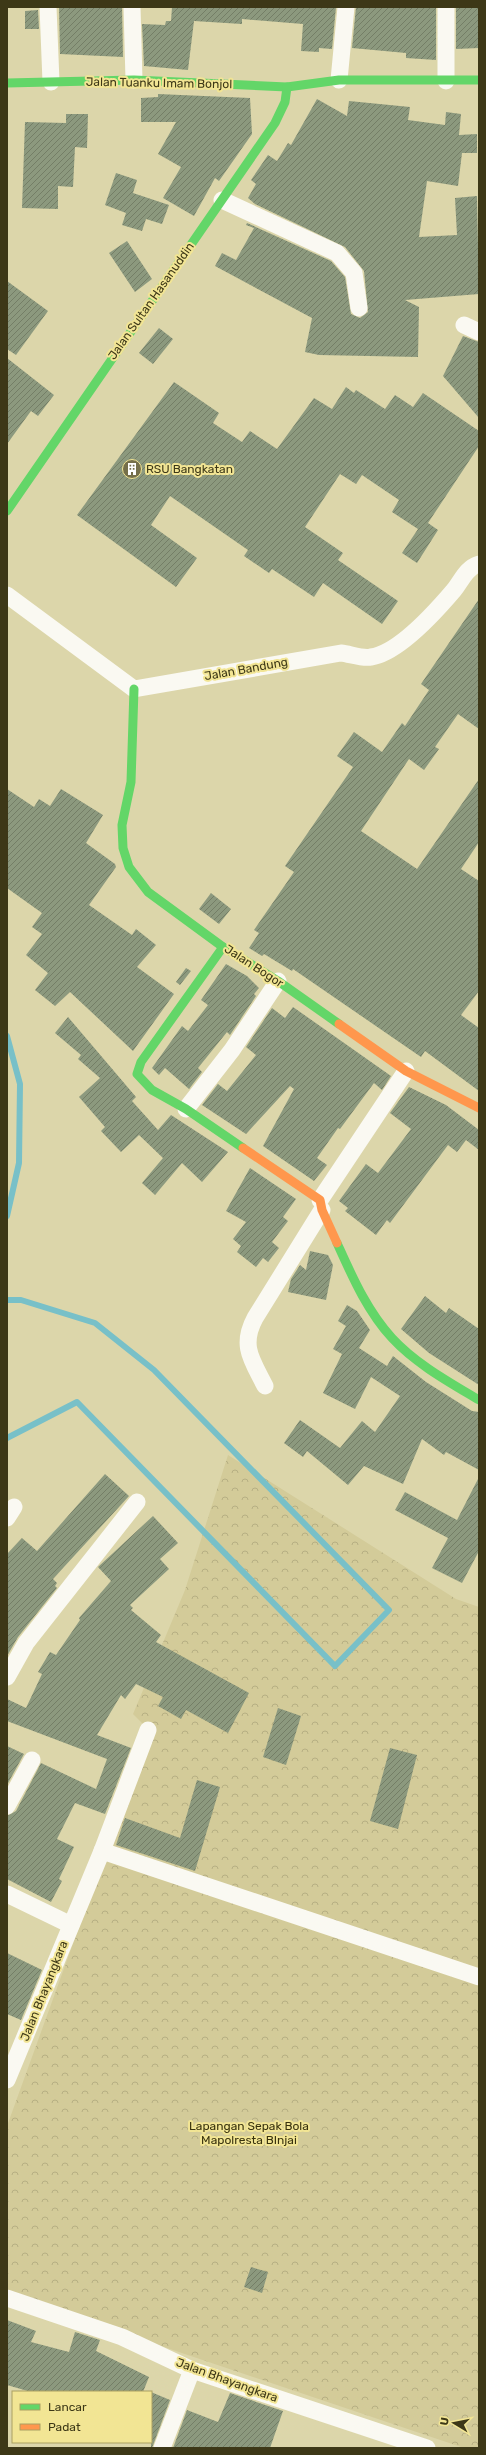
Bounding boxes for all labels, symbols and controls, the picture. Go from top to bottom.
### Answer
street label: Jalan Tuanku Imam Bonjol [86,75,232,91]
street label: Jalan Sultan Hasanuddin [105,240,197,362]
building icon: RSU Bangkatan [121,458,143,480]
place label: RSU Bangkatan [146,462,233,476]
street label: Jalan Bandung [203,655,289,683]
street label: Jalan Bogor [222,942,286,990]
street label: Jalan Bhayangkara [17,1939,71,2043]
park label: Lapangan Sepak Bola Mapolresta BInjai [189,2119,309,2147]
street label: Jalan Bhayangkara [174,2355,280,2405]
legend [12,2391,152,2443]
text: Lancar [48,2400,87,2414]
north arrow [434,2403,474,2443]
text: U [438,2416,452,2426]
text: Padat [48,2420,81,2434]

